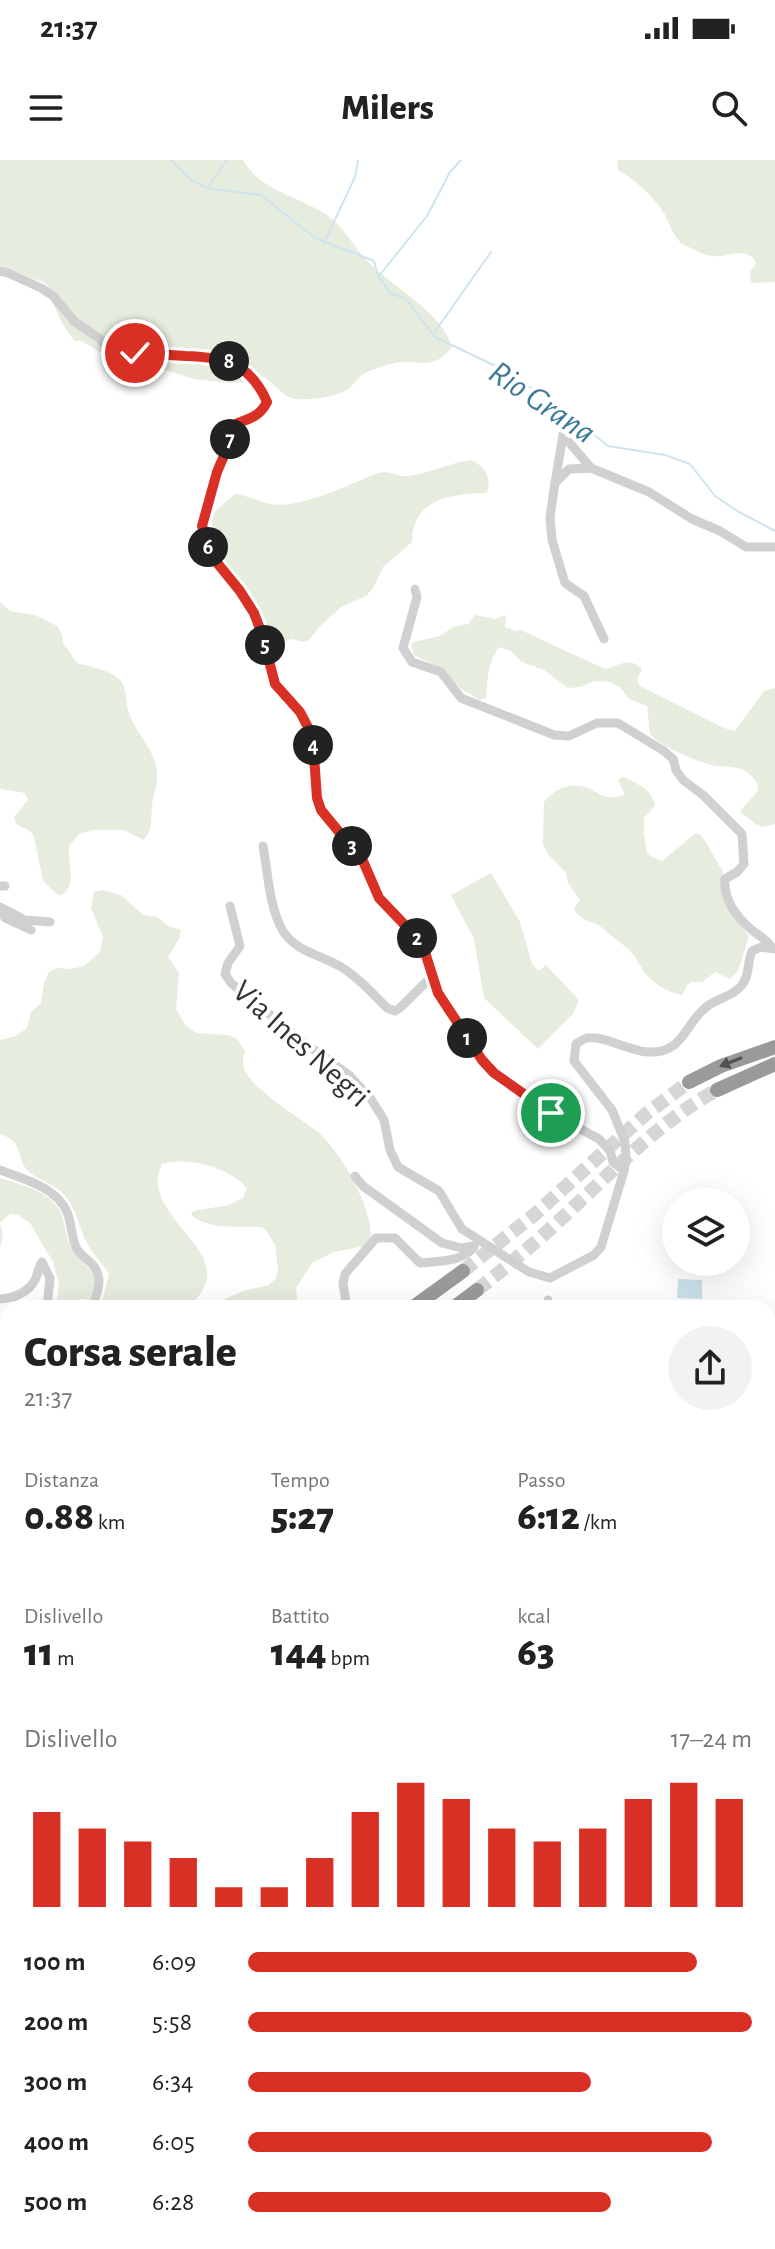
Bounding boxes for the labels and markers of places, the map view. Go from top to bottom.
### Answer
pin [101,319,169,387]
pin: 8 [209,341,249,381]
pin: 7 [210,419,250,459]
pin: 6 [188,527,228,567]
pin: 5 [245,625,285,665]
pin: 4 [293,725,333,765]
pin: 3 [332,826,372,866]
pin: 2 [397,918,437,958]
pin: 1 [447,1018,487,1058]
pin [517,1079,585,1147]

